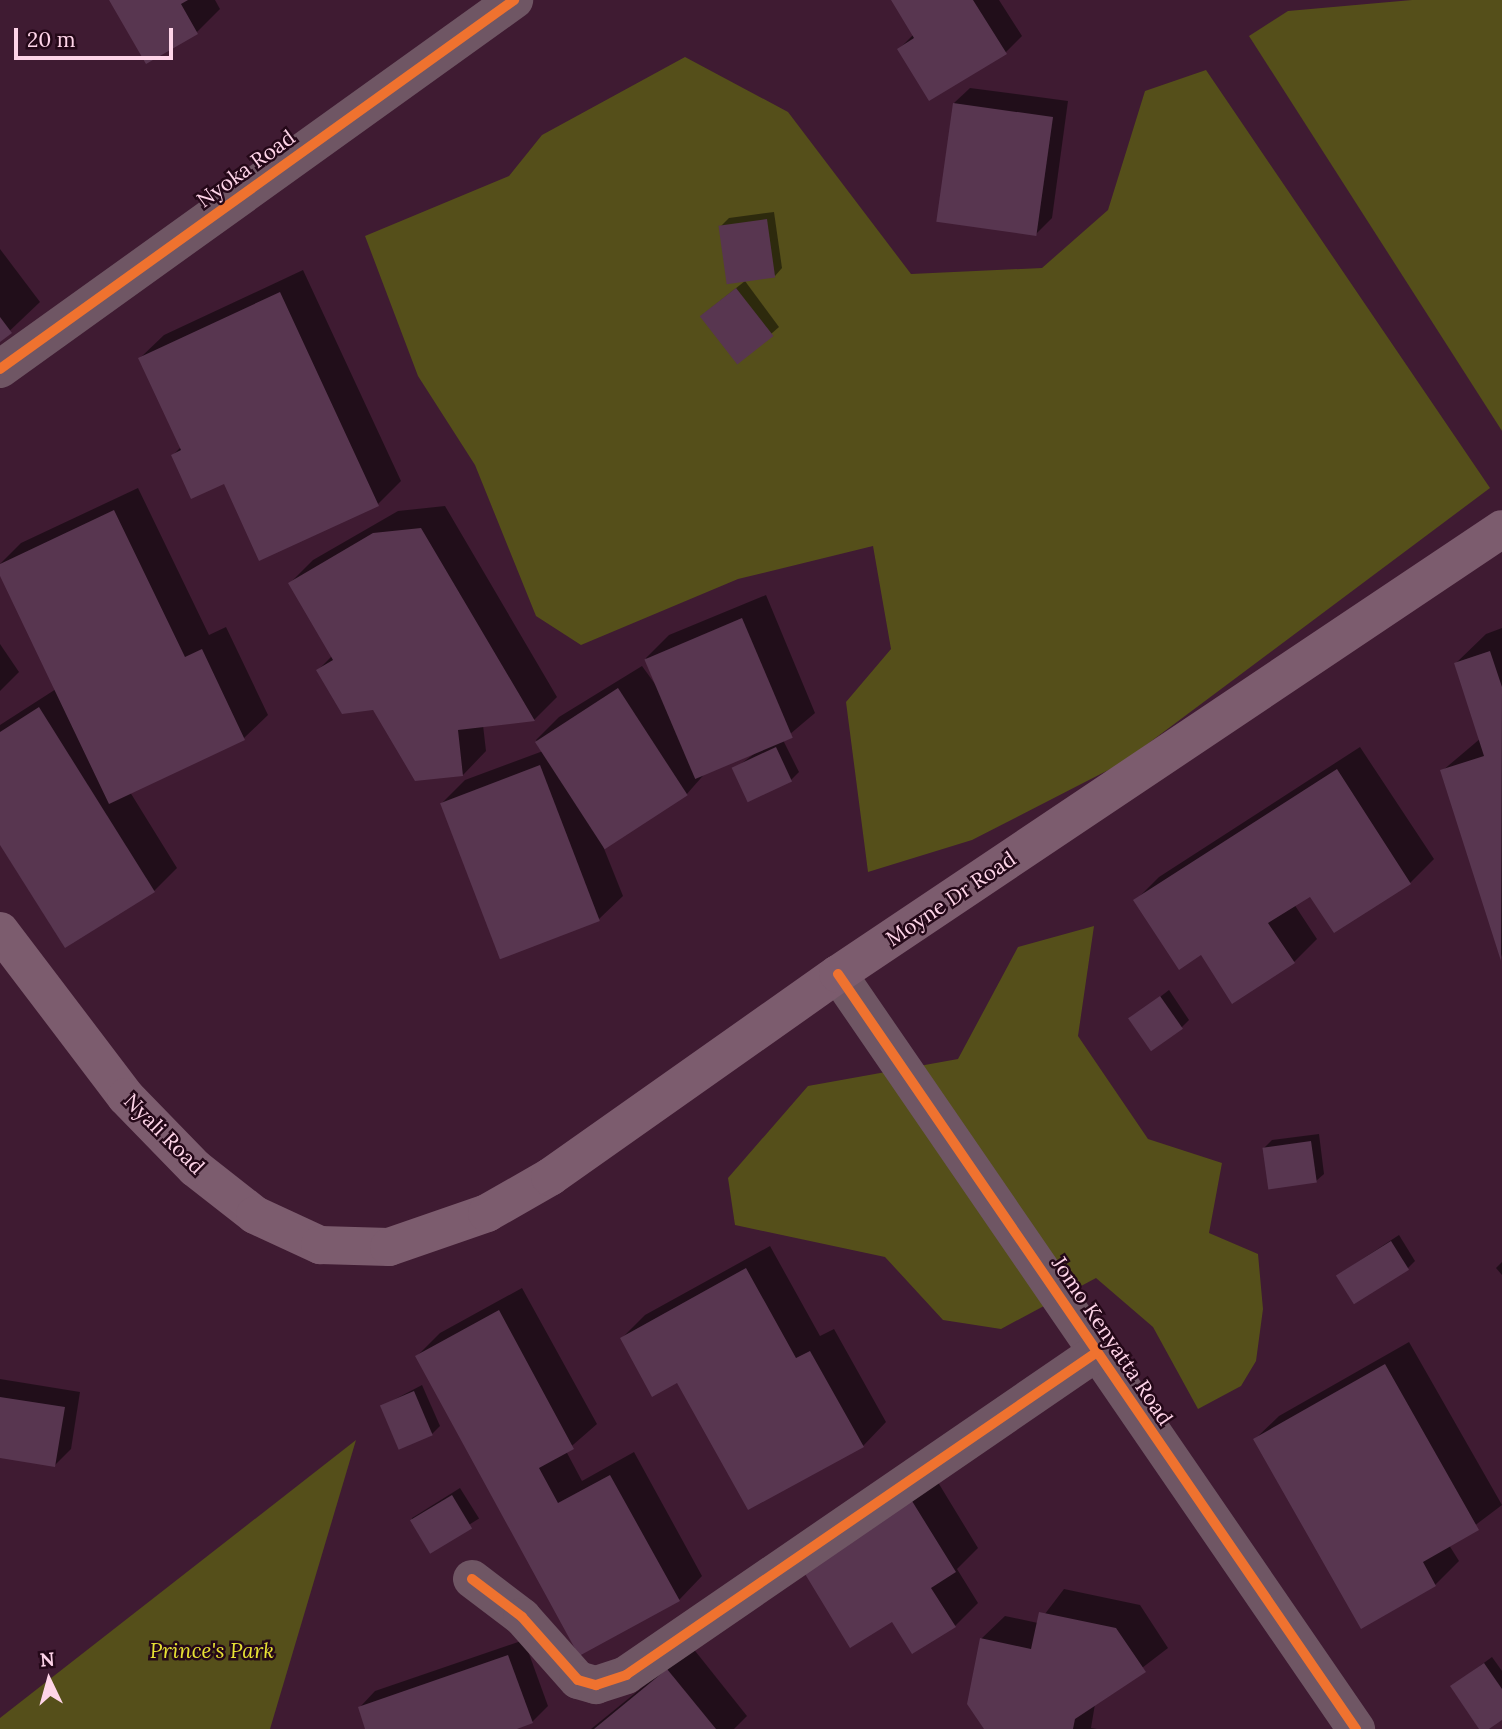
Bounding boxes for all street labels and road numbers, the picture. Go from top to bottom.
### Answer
street label: Nyoka Road [192,125,300,213]
street label: Moyne Dr Road [881,846,1021,952]
street label: Nyali Road [118,1088,210,1180]
street label: Jomo Kenyatta Road [1046,1252,1178,1430]

